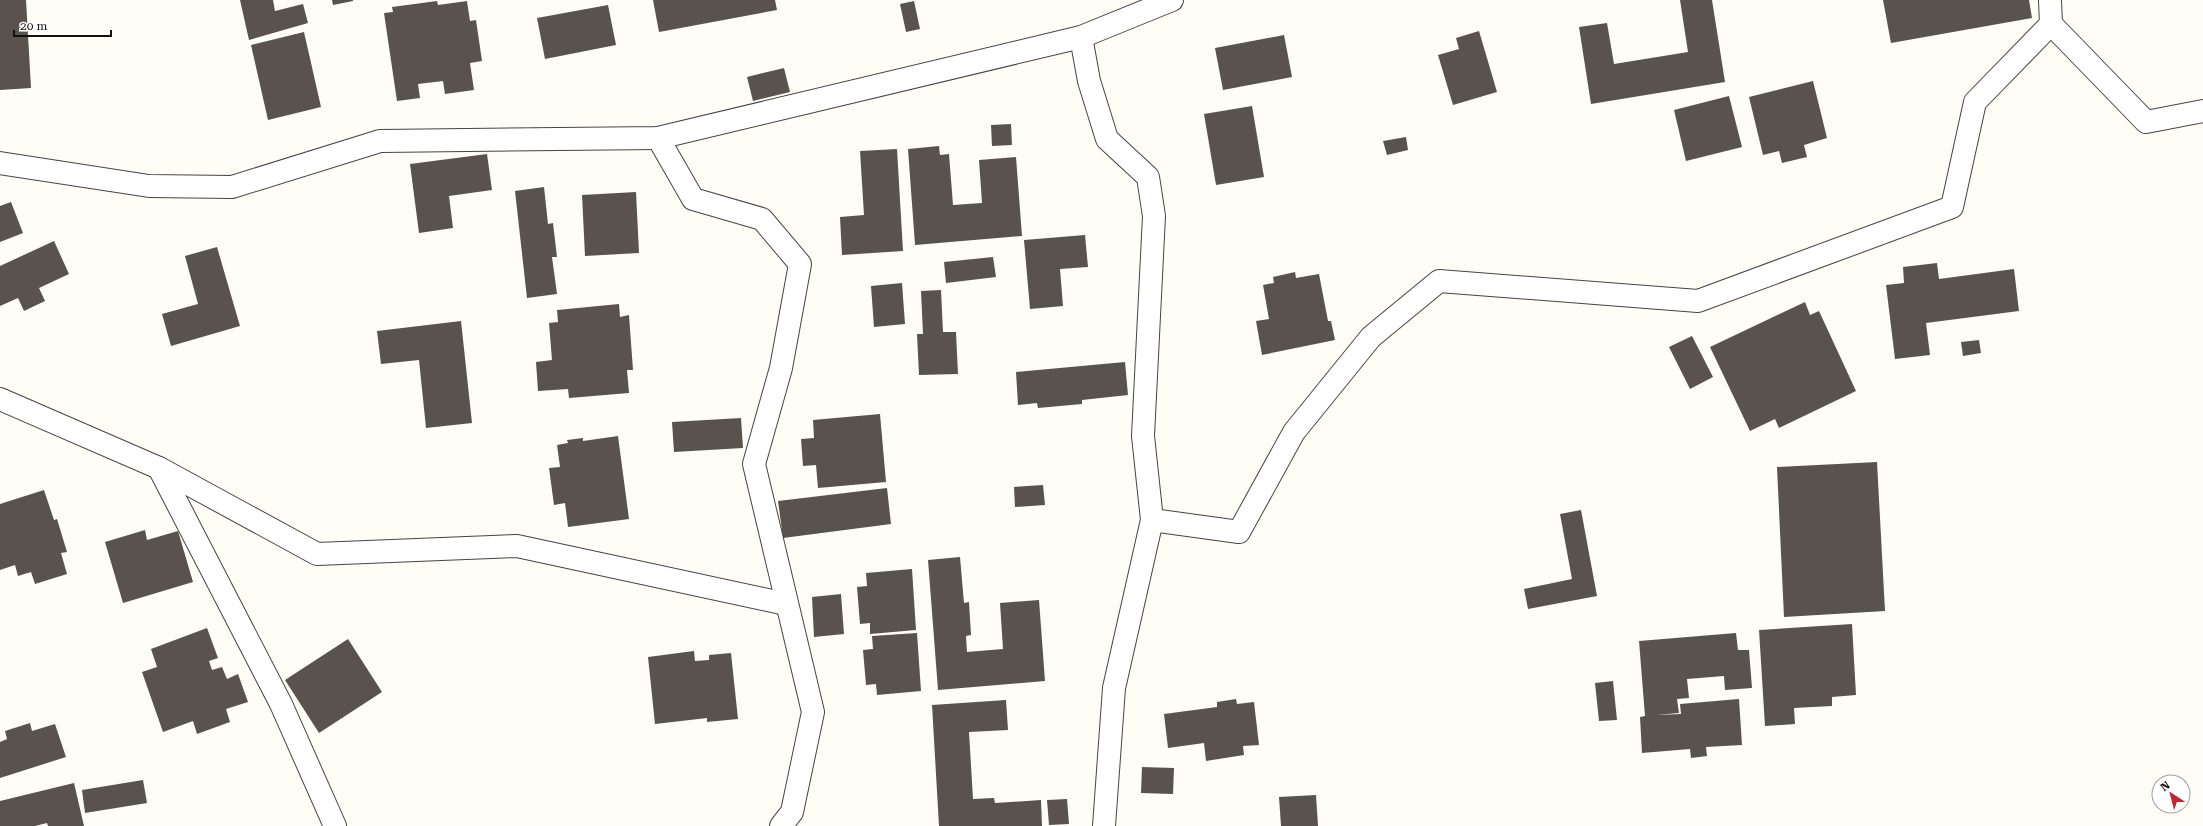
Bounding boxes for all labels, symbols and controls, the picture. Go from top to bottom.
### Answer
scale bar [14,12,111,38]
text: 20 m [20,19,47,33]
north arrow [2151,774,2191,814]
text: N [2158,778,2173,794]

